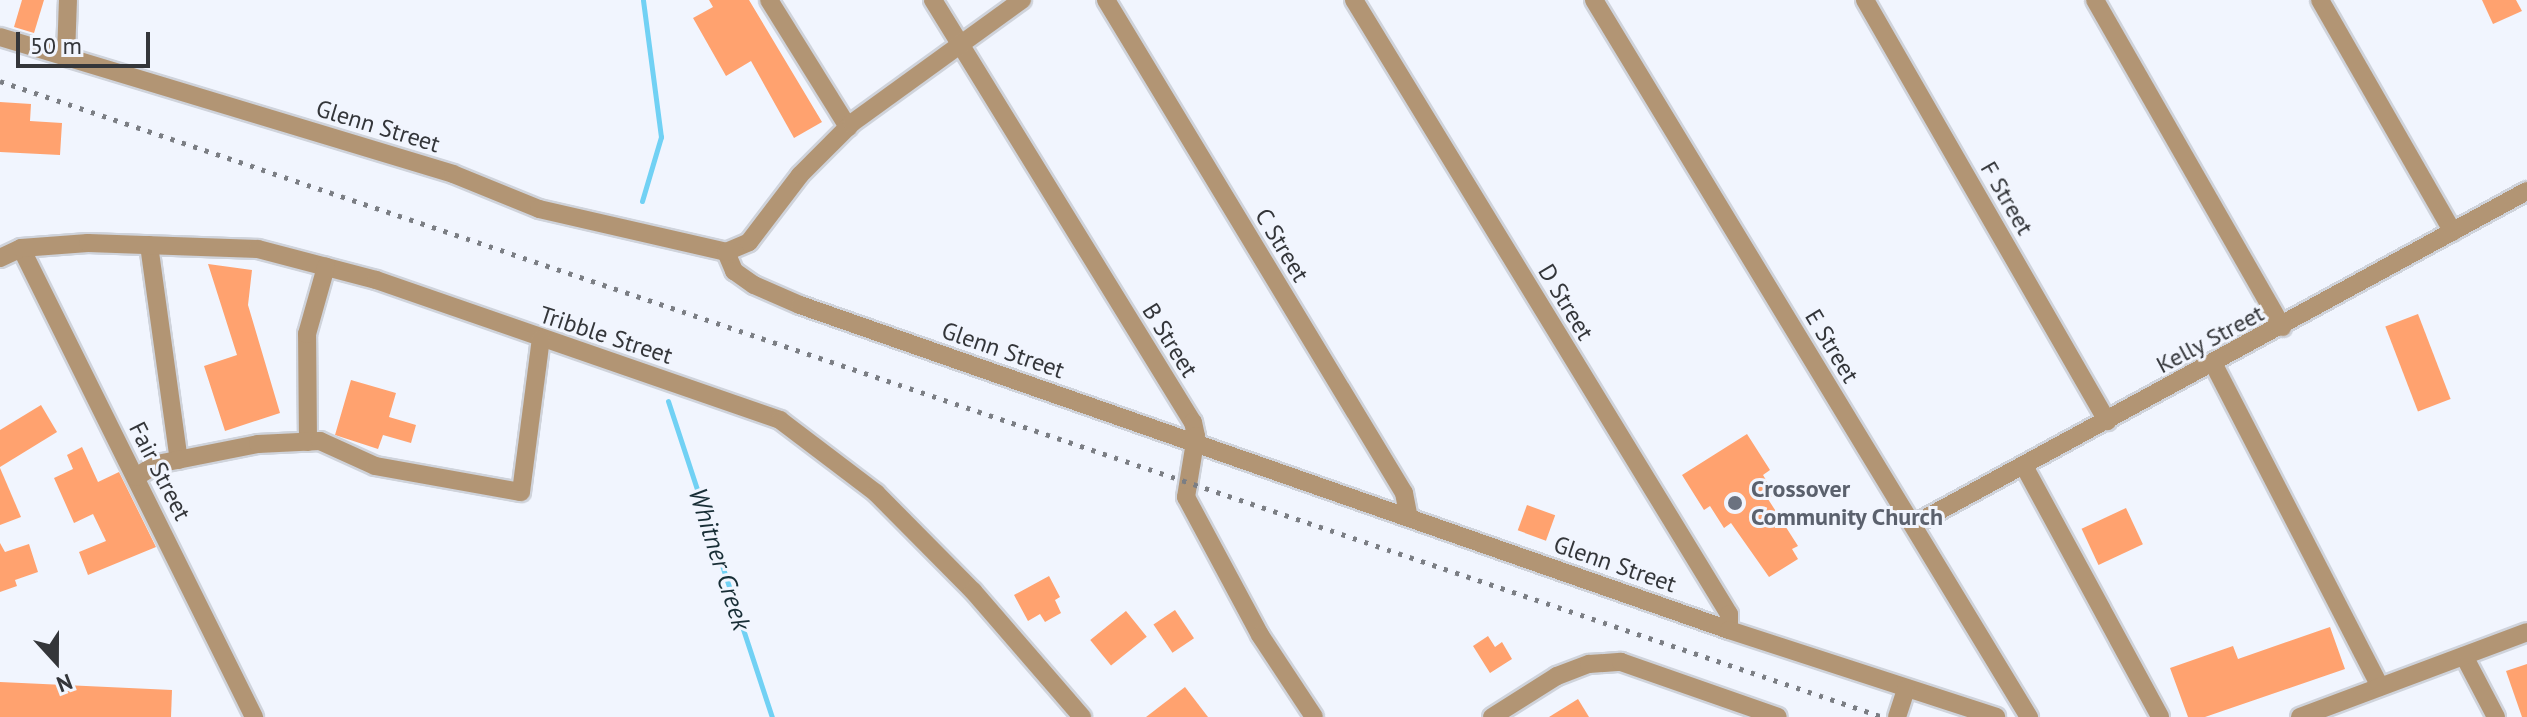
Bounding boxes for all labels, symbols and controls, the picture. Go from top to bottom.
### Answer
scale bar [20,16,154,66]
text: 50 m [30,30,82,61]
street label: Glenn Street [313,94,443,158]
street label: F Street [1975,156,2039,240]
street label: C Street [1249,203,1315,287]
street label: D Street [1532,259,1600,345]
street label: B Street [1136,298,1204,382]
street label: Kelly Street [2151,298,2269,380]
street label: Tribble Street [536,300,676,370]
street label: E Street [1799,304,1865,388]
street label: Glenn Street [938,316,1068,384]
street label: Fair Street [123,417,197,525]
place label: Crossover Community Church [1751,475,1944,531]
water label: Whitner Creek [682,484,758,634]
marker: Crossover Community Church [1726,494,1744,512]
street label: Glenn Street [1550,530,1680,598]
north arrow [16,621,96,701]
text: N [53,668,76,699]

